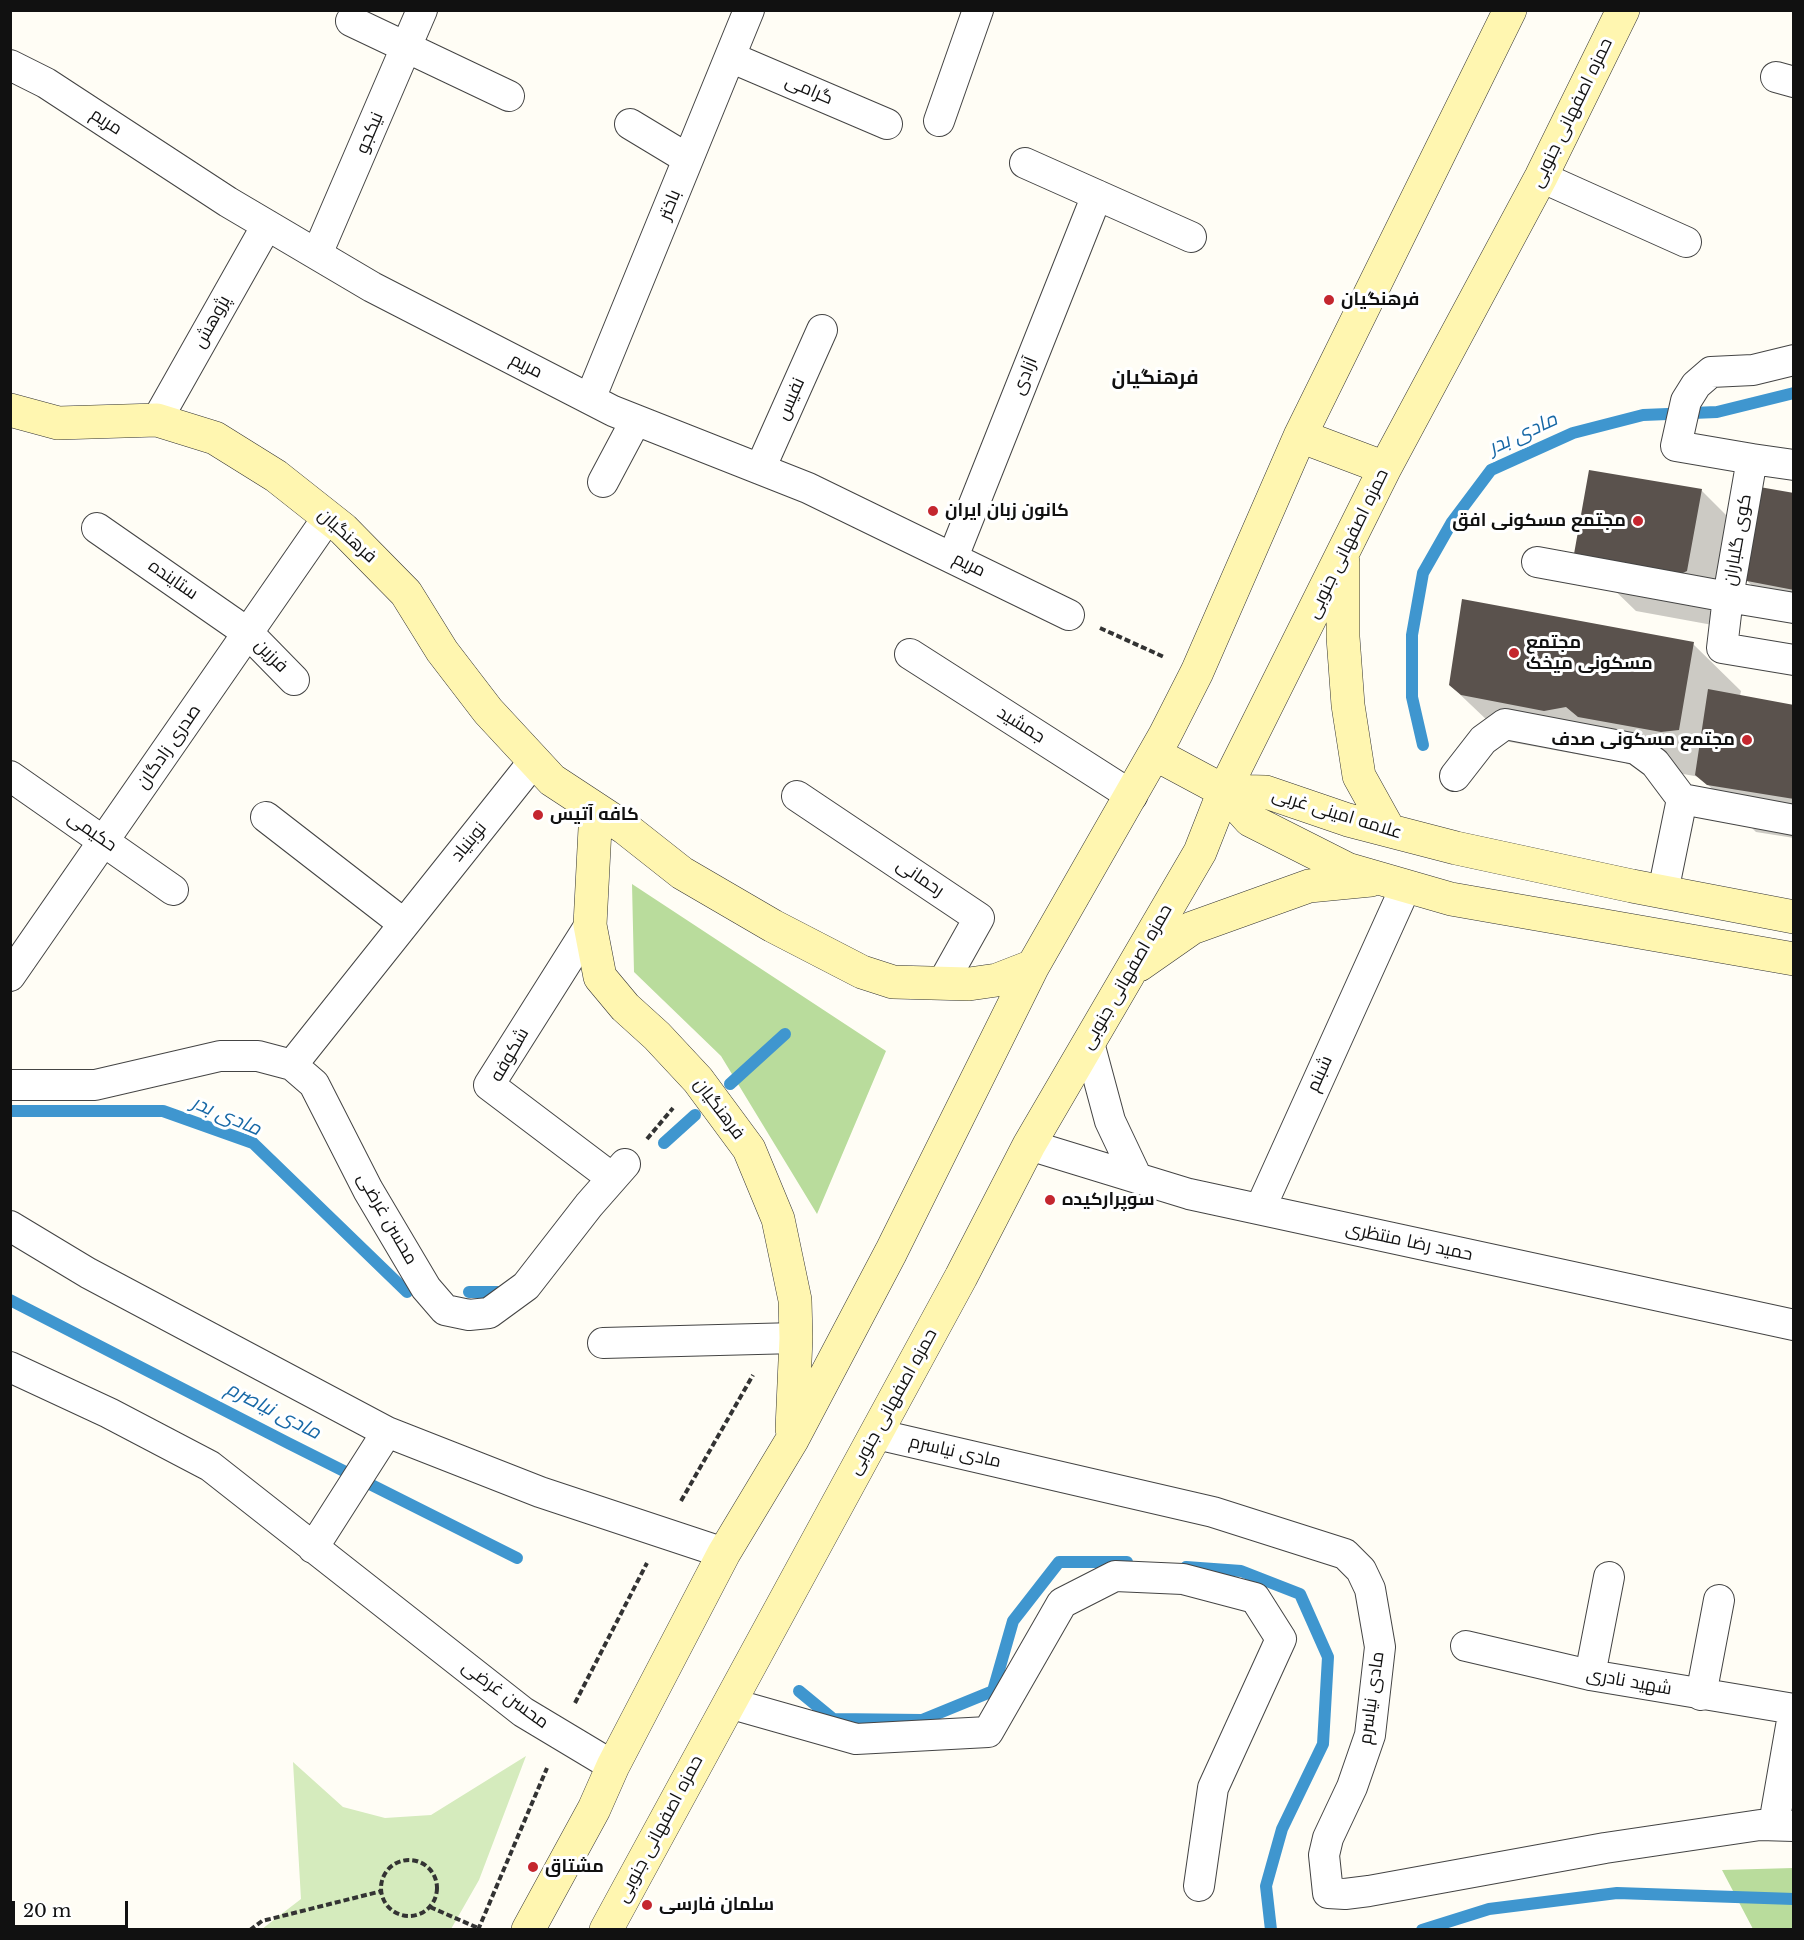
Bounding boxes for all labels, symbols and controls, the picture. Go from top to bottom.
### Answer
street label: حمزه اصفهانی جنوبی [1526,35,1618,191]
street label: گرامی [782,70,836,110]
street label: مریم [86,104,126,140]
street label: نیکجو [352,109,388,157]
street label: باختر [654,187,686,223]
place label: فرهنگیان [1341,289,1419,311]
street label: پژوهش [189,292,235,352]
marker: فرهنگیان [1322,293,1336,307]
street label: مریم [506,349,546,383]
street label: آزادی [1008,354,1042,398]
district label: فرهنگیان [1111,366,1199,390]
street label: نفیس [772,374,810,424]
water label: مادی بدر [1485,408,1561,460]
street label: حمزه اصفهانی جنوبی [1302,466,1394,622]
street label: کوی گلباران [1719,492,1757,588]
place label: کانون زبان ایران [945,500,1069,522]
street label: فرهنگیان [313,504,381,568]
marker: کانون زبان ایران [926,504,940,518]
place label: مجتمع مسکونی افق [1452,510,1626,532]
marker: مجتمع مسکونی افق [1631,514,1645,528]
street label: مریم [949,548,989,582]
street label: ستاینده [144,555,202,605]
place label: مجتمع مسکونی میخک [1526,632,1653,674]
street label: فرزین [250,635,292,677]
marker: مجتمع مسکونی میخک [1507,646,1521,660]
street label: صدری زادگان [132,701,206,793]
street label: جمشید [993,702,1049,748]
place label: مجتمع مسکونی صدف [1551,729,1735,751]
marker: مجتمع مسکونی صدف [1740,733,1754,747]
street label: علامه امینی غربی [1269,784,1405,844]
place label: کافه آتیس [550,804,639,826]
street label: حکیمی [63,807,121,857]
marker: کافه آتیس [531,808,545,822]
street label: نوبنیاد [447,818,491,866]
street label: رحمانی [892,854,948,902]
street label: حمزه اصفهانی جنوبی [1077,901,1177,1053]
street label: شکوفه [486,1024,534,1086]
street label: شبنم [1303,1053,1337,1095]
street label: فرهنگیان [689,1074,749,1144]
water label: مادی بدر [188,1091,264,1141]
street label: محسن غرضی [352,1169,422,1269]
place label: سوپرارکیده [1062,1189,1155,1211]
marker: سوپرارکیده [1043,1193,1057,1207]
street label: حمید رضا منتظری [1343,1218,1475,1266]
street label: حمزه اصفهانی جنوبی [844,1325,942,1479]
water label: مادی نیاصرم [222,1377,324,1445]
street label: مادی نیاسرم [907,1431,1003,1473]
street label: مادی نیاسرم [1355,1650,1389,1746]
street label: محسن غرضی [457,1656,553,1734]
street label: شهید نادری [1585,1664,1673,1700]
street label: حمزه اصفهانی جنوبی [612,1752,708,1906]
place label: مشتاق [545,1856,604,1878]
marker: مشتاق [526,1860,540,1874]
scale bar [15,1889,130,1927]
place label: سلمان فارسی [659,1894,774,1916]
marker: سلمان فارسی [640,1898,654,1912]
text: 20 m [23,1900,71,1922]

